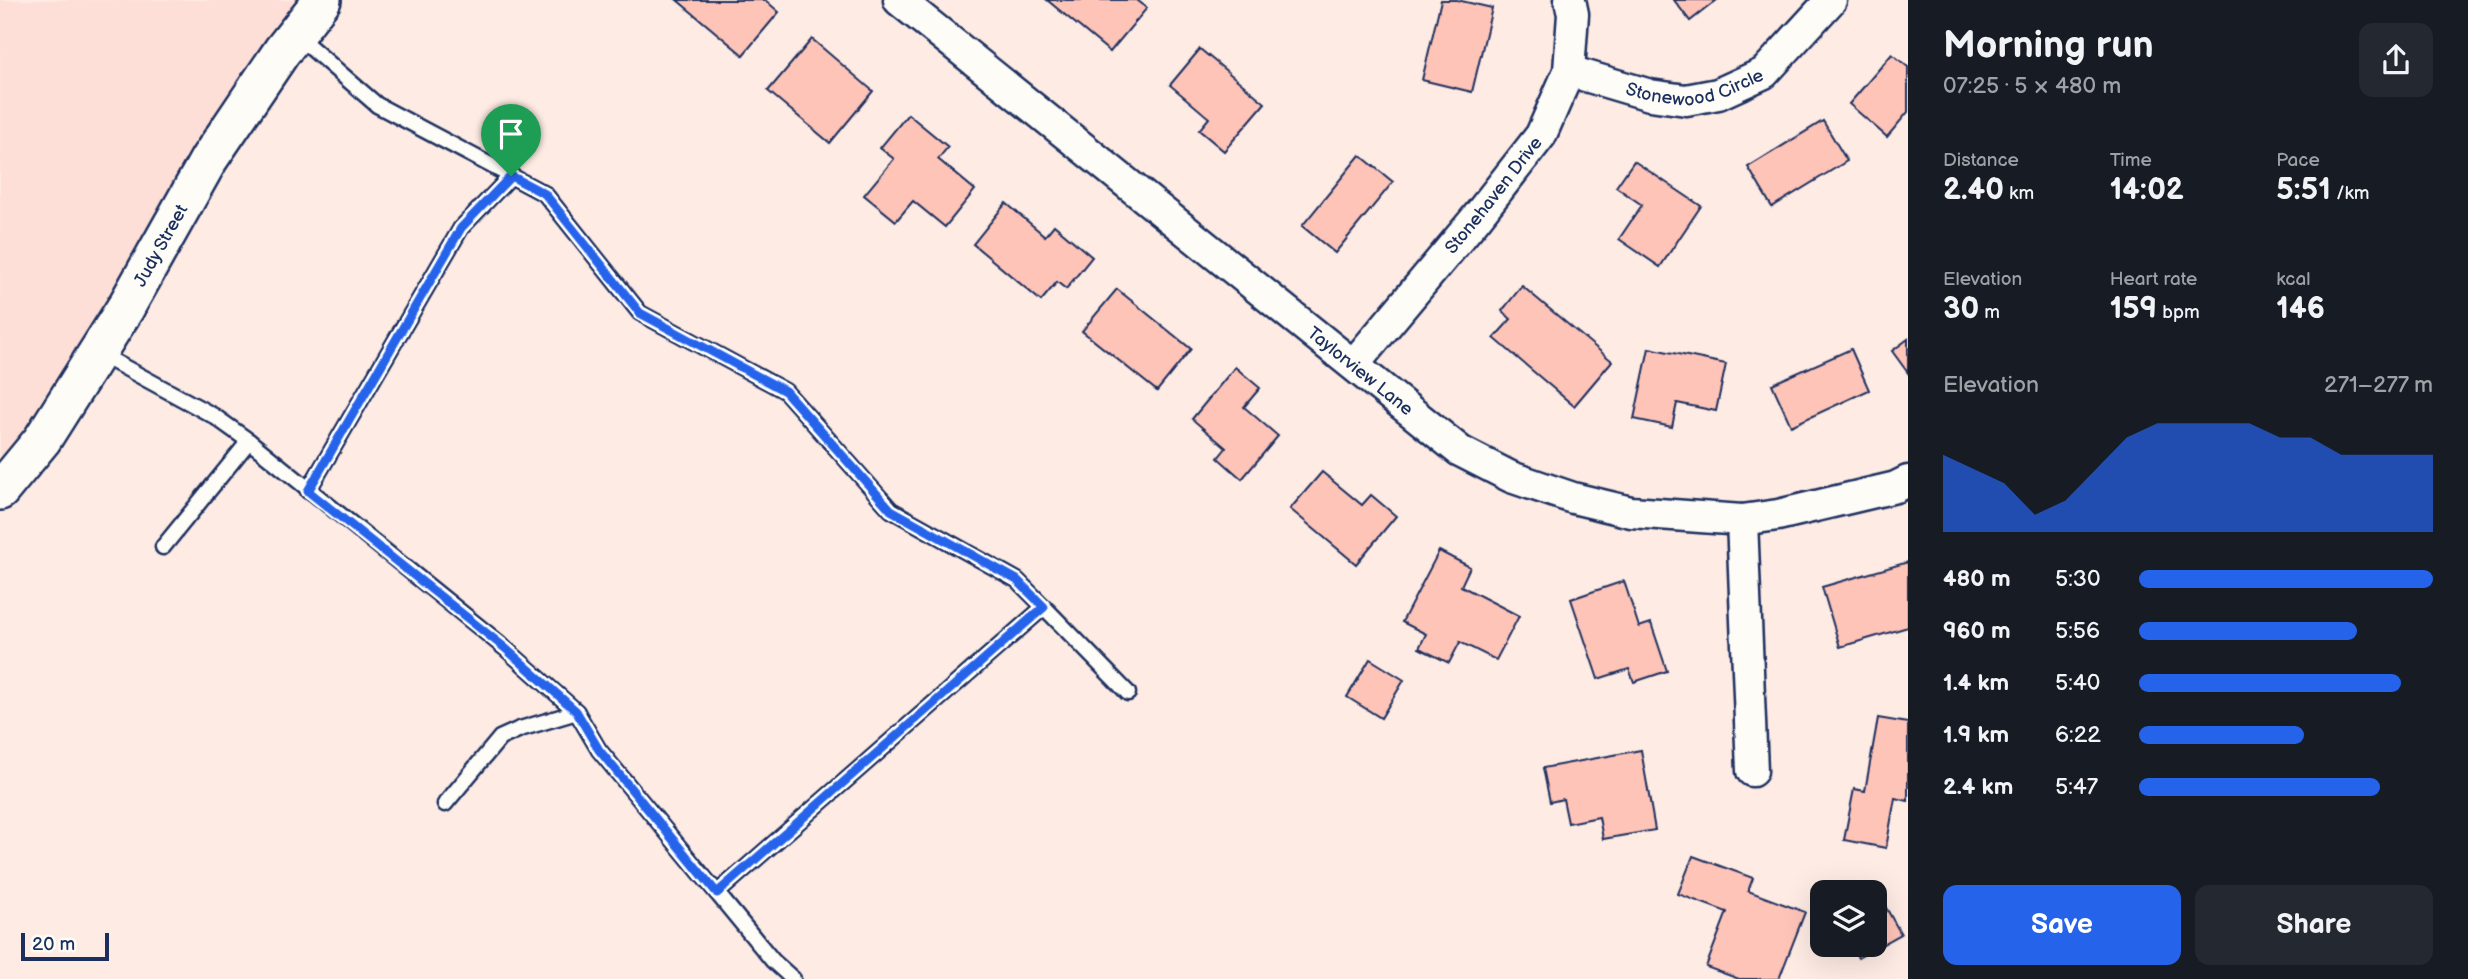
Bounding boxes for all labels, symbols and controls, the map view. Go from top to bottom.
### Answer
text: Morning run [1943,23,2154,68]
button: share [2359,23,2433,97]
street label: Stonewood Circle [1623,65,1767,111]
text: 07:25 · 5 × 480 m [1943,72,2121,100]
pin [481,104,541,176]
icon: arrive [492,115,530,153]
street label: Stonehaven Drive [1441,132,1547,258]
text: Distance [1943,149,2019,172]
text: Time [2110,149,2152,172]
text: Pace [2276,149,2320,172]
text: 2.40 [1943,172,2004,208]
text: 14:02 [2110,172,2184,208]
text: 5:51 [2276,172,2331,208]
text: km [2004,182,2034,205]
text: /km [2331,182,2370,205]
street label: Judy Street [130,201,193,290]
text: Elevation [1943,268,2022,291]
text: Heart rate [2110,268,2197,291]
text: kcal [2276,268,2310,291]
text: 30 [1943,291,1979,327]
text: 159 [2110,291,2157,327]
text: 146 [2276,291,2325,327]
text: m [1979,301,2000,324]
text: bpm [2157,301,2200,324]
street label: Taylorview Lane [1303,323,1417,420]
text: Elevation [1943,371,2039,399]
text: 271–277 m [2324,371,2433,399]
text: 480 m [1943,565,2011,593]
text: 5:30 [2055,565,2101,593]
text: 960 m [1943,617,2011,645]
text: 5:56 [2055,617,2100,645]
text: 1.4 km [1943,669,2009,697]
text: 5:40 [2055,669,2100,697]
text: 1.9 km [1943,721,2009,749]
text: 6:22 [2055,721,2101,749]
text: 2.4 km [1943,773,2013,801]
text: 5:47 [2055,773,2098,801]
map controls [1810,880,1887,957]
button: layers [1810,880,1887,957]
button: Save [1943,885,2181,965]
button: Share [2195,885,2433,965]
scale bar [21,930,108,962]
text: 20 m [32,933,75,956]

